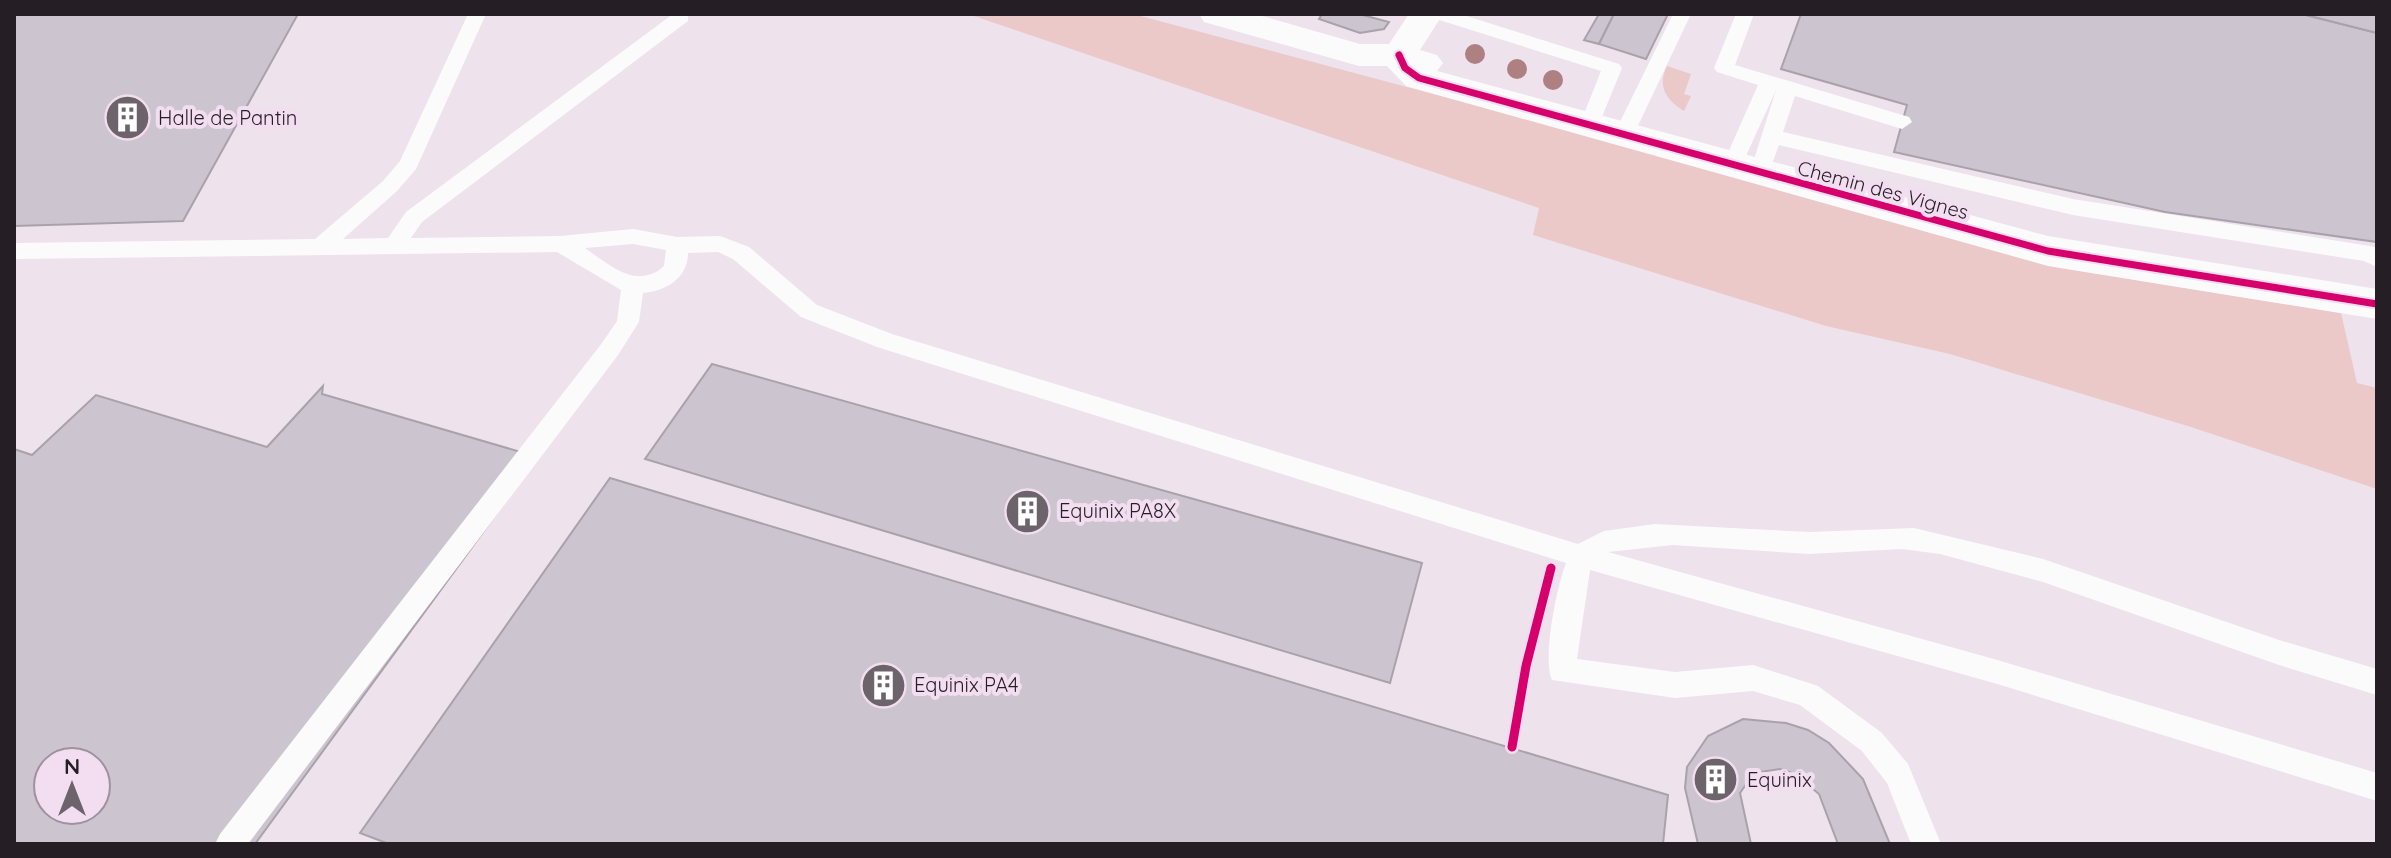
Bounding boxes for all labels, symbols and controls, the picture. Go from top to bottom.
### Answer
building icon: Halle de Pantin [103,94,151,142]
place label: Halle de Pantin [158,105,297,130]
street label: Chemin des Vignes [1795,155,1971,224]
building icon: Equinix PA8X [1004,487,1052,535]
place label: Equinix PA8X [1059,498,1176,523]
building icon: Equinix PA4 [859,661,907,709]
place label: Equinix PA4 [914,672,1019,697]
north arrow [32,746,112,826]
text: N [64,752,80,780]
building icon: Equinix [1692,756,1740,804]
place label: Equinix [1747,767,1812,792]

